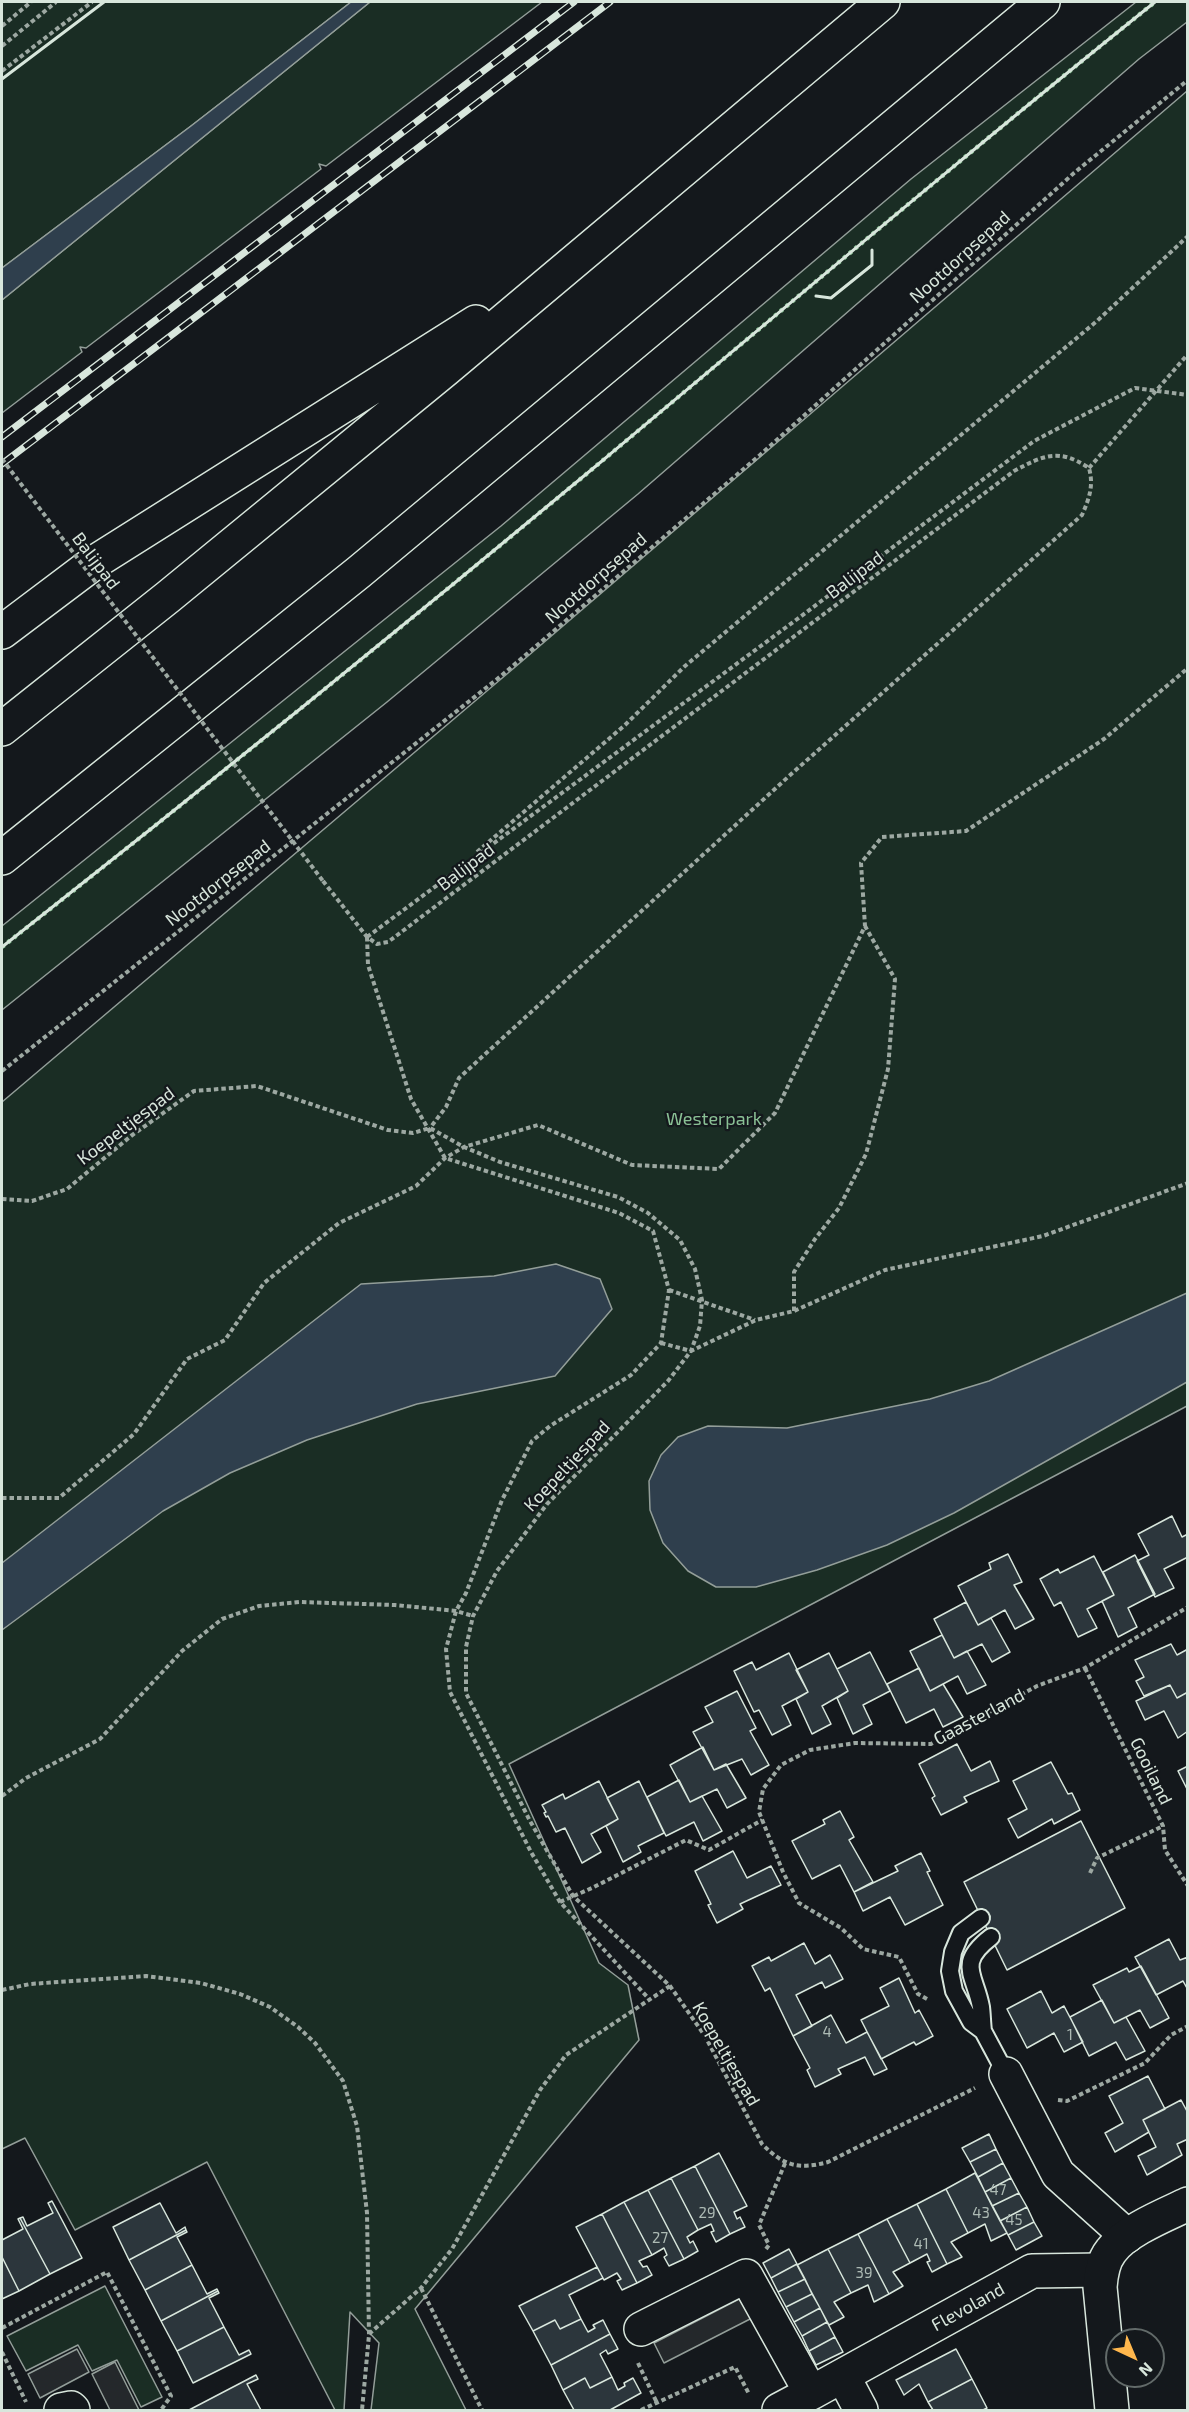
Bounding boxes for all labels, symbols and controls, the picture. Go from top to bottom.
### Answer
street label: Nootdorpsepad [905,206,1015,308]
street label: Balijpad [68,528,124,594]
street label: Nootdorpsepad [541,528,651,628]
street label: Balijpad [822,547,888,603]
street label: Nootdorpsepad [161,835,275,931]
street label: Balijpad [433,839,499,895]
street label: Koepeltjespad [73,1082,179,1170]
park label: Westerpark [666,1108,762,1130]
street label: Koepeltjespad [519,1416,615,1516]
street label: Gaasterland [930,1684,1028,1750]
street label: Gooiland [1125,1734,1177,1808]
street label: Koepeltjespad [688,1998,764,2110]
house number: 4 [822,2023,832,2041]
house number: 1 [1067,2026,1073,2044]
house number: 47 [990,2181,1006,2199]
house number: 29 [698,2204,716,2222]
house number: 43 [972,2204,990,2222]
house number: 45 [1005,2211,1023,2229]
house number: 27 [652,2229,668,2247]
house number: 41 [913,2235,929,2253]
house number: 39 [856,2264,872,2282]
street label: Flevoland [928,2278,1008,2336]
north arrow [1105,2328,1165,2388]
text: N [1136,2359,1157,2381]

